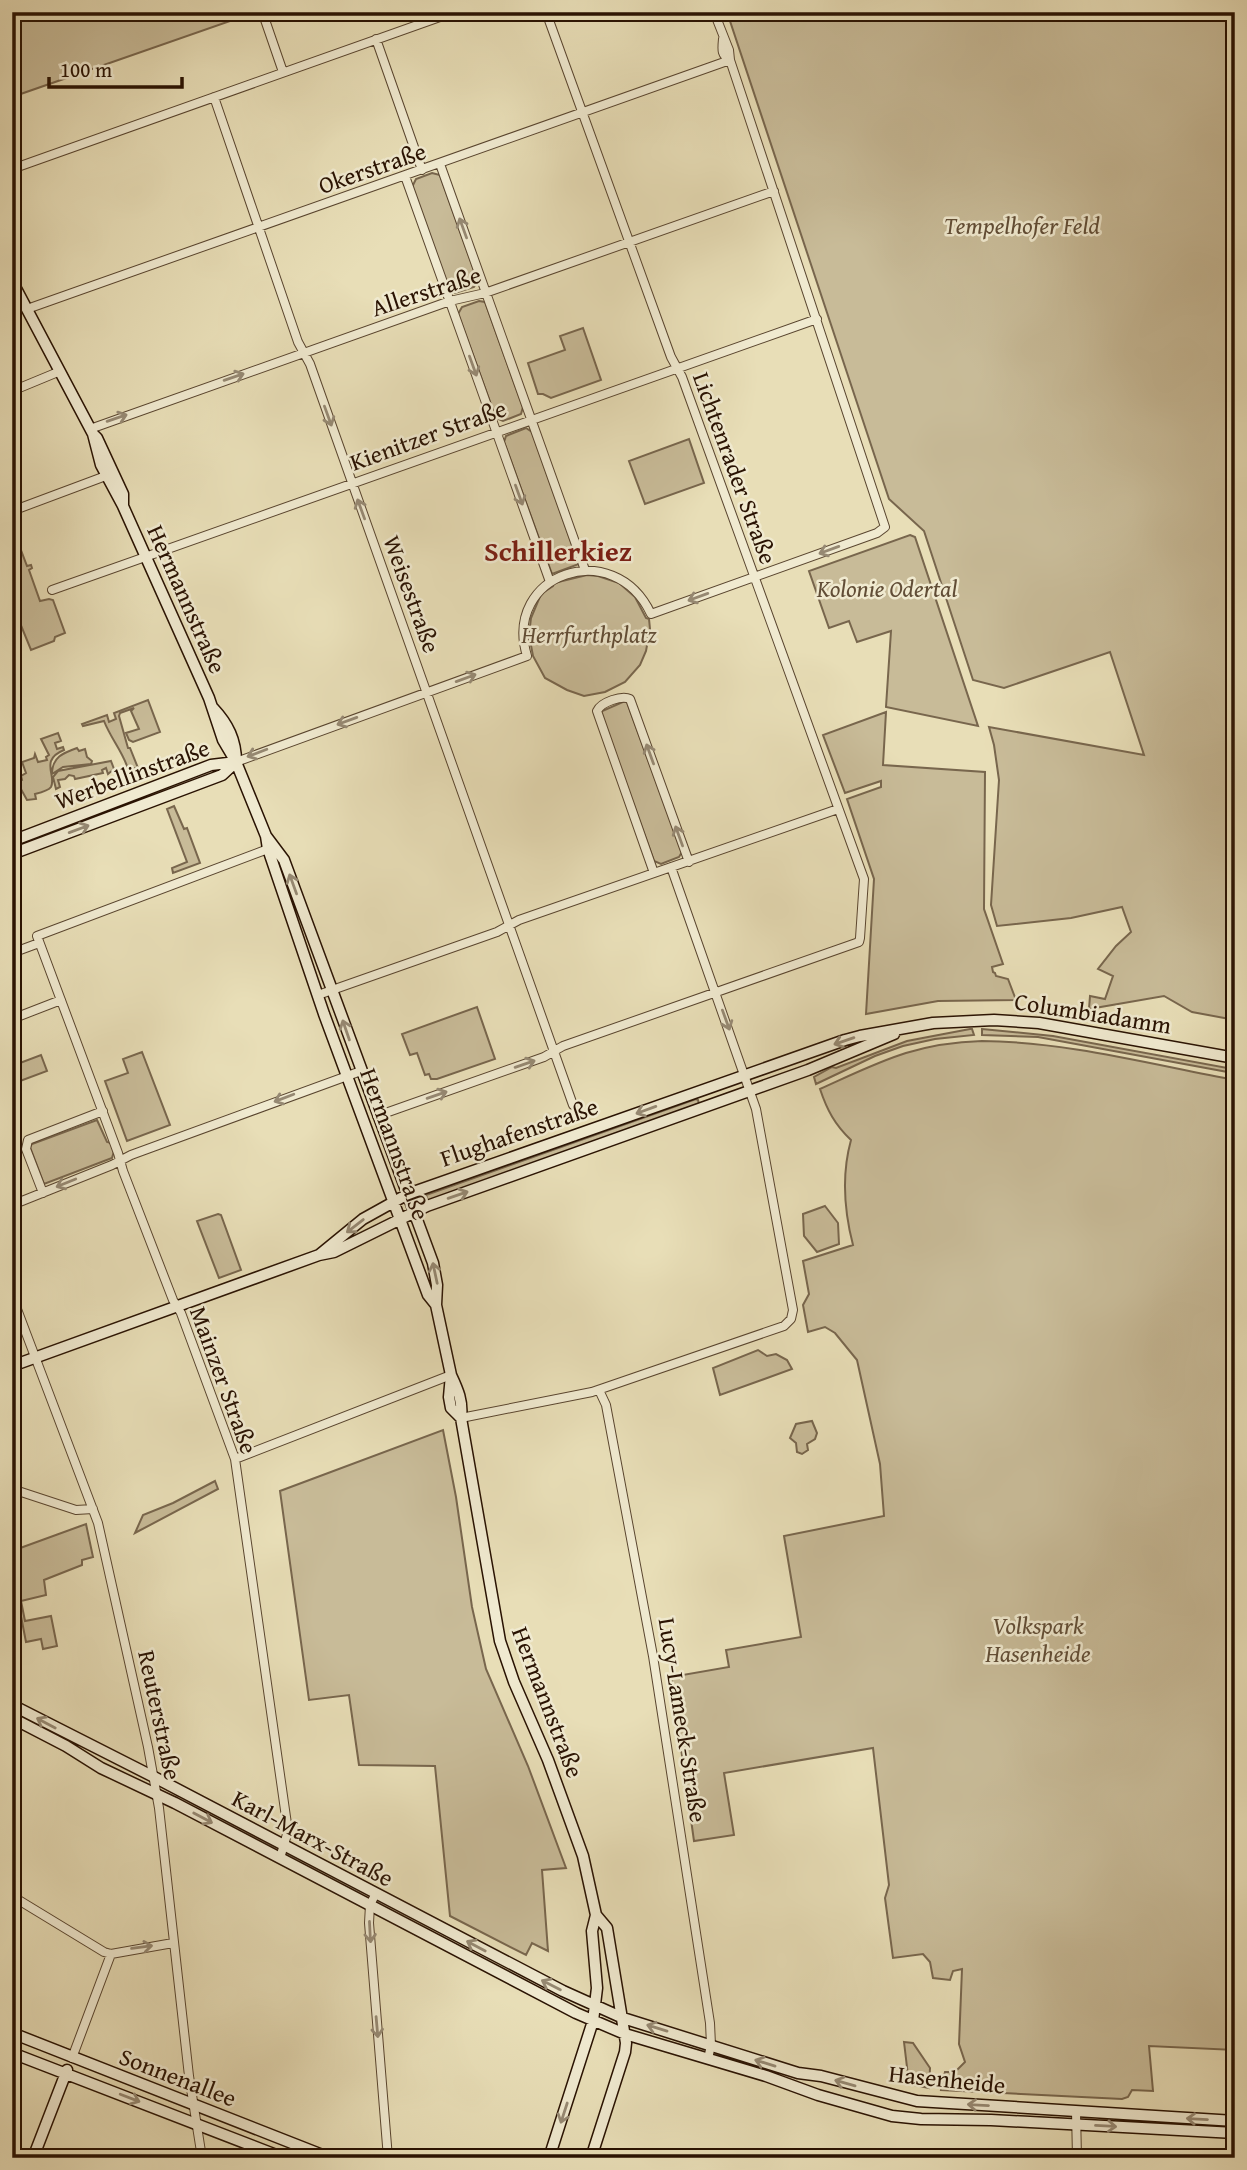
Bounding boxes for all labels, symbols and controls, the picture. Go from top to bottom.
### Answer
scale bar [49,46,182,90]
text: 100 m [60,54,112,85]
street label: Okerstraße [313,133,431,203]
park label: Tempelhofer Feld [944,208,1100,243]
one-way arrow [455,218,468,240]
street label: Allerstraße [367,257,485,325]
one-way arrow [468,354,480,376]
street label: Lichtenrader Straße [684,367,786,569]
one-way arrow [223,370,245,382]
street label: Kienitzer Straße [345,390,511,480]
one-way arrow [323,405,336,427]
one-way arrow [106,411,128,423]
one-way arrow [514,484,526,506]
one-way arrow [354,498,366,520]
street label: Hermannstraße [139,519,235,679]
street label: Weisestraße [375,530,449,658]
district label: Schillerkiez [484,530,632,571]
one-way arrow [818,545,840,557]
park label: Kolonie Odertal [816,571,957,606]
one-way arrow [688,592,710,604]
park label: Herrfurthplatz [520,617,658,652]
one-way arrow [454,671,476,683]
one-way arrow [336,716,358,728]
street label: Werbellinstraße [50,730,214,818]
one-way arrow [643,744,655,766]
one-way arrow [247,747,269,760]
one-way arrow [68,822,90,834]
one-way arrow [672,825,685,847]
one-way arrow [286,873,298,895]
street label: Columbiadamm [1012,983,1174,1043]
one-way arrow [721,1008,733,1030]
one-way arrow [339,1020,351,1042]
one-way arrow [833,1035,855,1048]
one-way arrow [514,1057,536,1069]
street label: Hermannstraße [351,1063,439,1225]
one-way arrow [425,1088,447,1100]
street label: Flughafenstraße [435,1089,603,1175]
one-way arrow [273,1093,295,1106]
one-way arrow [636,1104,658,1117]
one-way arrow [56,1178,78,1191]
one-way arrow [446,1188,468,1200]
one-way arrow [346,1218,364,1233]
one-way arrow [427,1262,441,1285]
street label: Mainzer Straße [181,1301,267,1459]
park label: Volkspark Hasenheide [984,1608,1091,1671]
street label: Lucy-Lameck-Straße [650,1615,716,1825]
street label: Hermannstraße [503,1621,593,1783]
street label: Reuterstraße [129,1647,191,1783]
one-way arrow [36,1716,57,1729]
street label: Karl-Marx-Straße [226,1781,400,1895]
one-way arrow [192,1812,213,1826]
one-way arrow [364,1920,377,1943]
one-way arrow [466,1939,487,1953]
one-way arrow [130,1941,153,1954]
one-way arrow [541,1978,562,1992]
one-way arrow [371,2015,384,2038]
one-way arrow [647,2020,669,2033]
street label: Sonnenallee [114,2039,242,2115]
street label: Hasenheide [887,2055,1007,2103]
one-way arrow [755,2056,777,2069]
one-way arrow [835,2076,857,2089]
one-way arrow [118,2093,140,2106]
one-way arrow [967,2099,990,2112]
one-way arrow [556,2102,569,2124]
one-way arrow [1186,2112,1209,2125]
one-way arrow [1095,2120,1118,2133]

